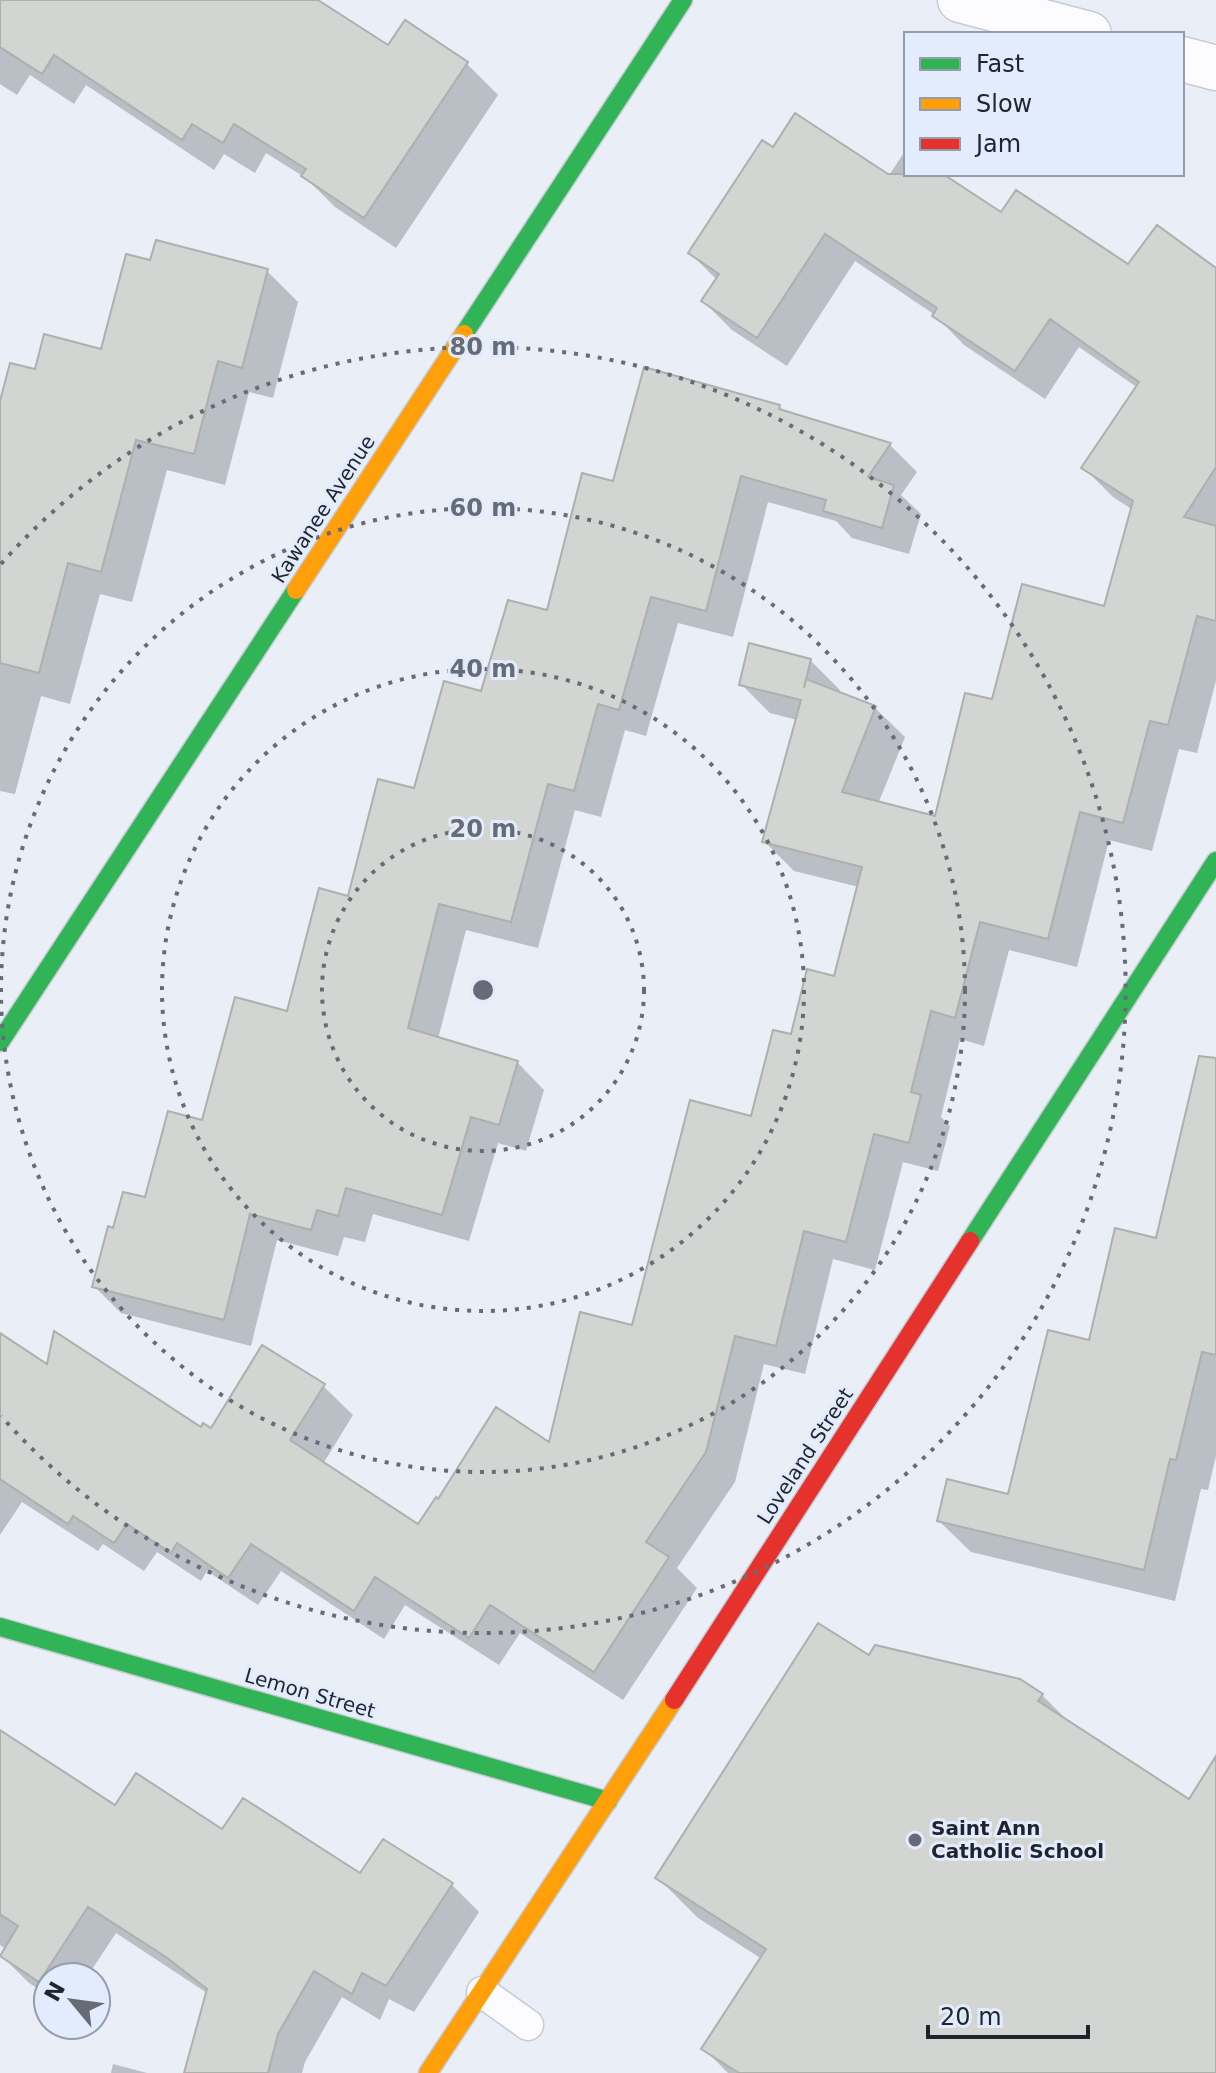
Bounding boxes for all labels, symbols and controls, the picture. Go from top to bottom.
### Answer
legend [904,32,1184,176]
text: Fast [976,50,1024,78]
text: Slow [976,90,1032,118]
text: Jam [974,130,1021,158]
text: 80 m [450,333,516,361]
street label: Kawanee Avenue [266,431,380,587]
text: 60 m [450,494,516,522]
text: 40 m [450,655,516,683]
text: 20 m [450,815,516,843]
centre of rings [469,976,497,1004]
street label: Loveland Street [752,1383,858,1529]
street label: Lemon Street [242,1663,378,1723]
place label: Saint Ann Catholic School [931,1816,1104,1863]
marker: Saint Ann Catholic School [906,1831,924,1849]
north arrow [32,1961,112,2041]
text: N [40,1977,70,2006]
scale bar [928,1989,1088,2039]
text: 20 m [940,2003,1002,2031]

